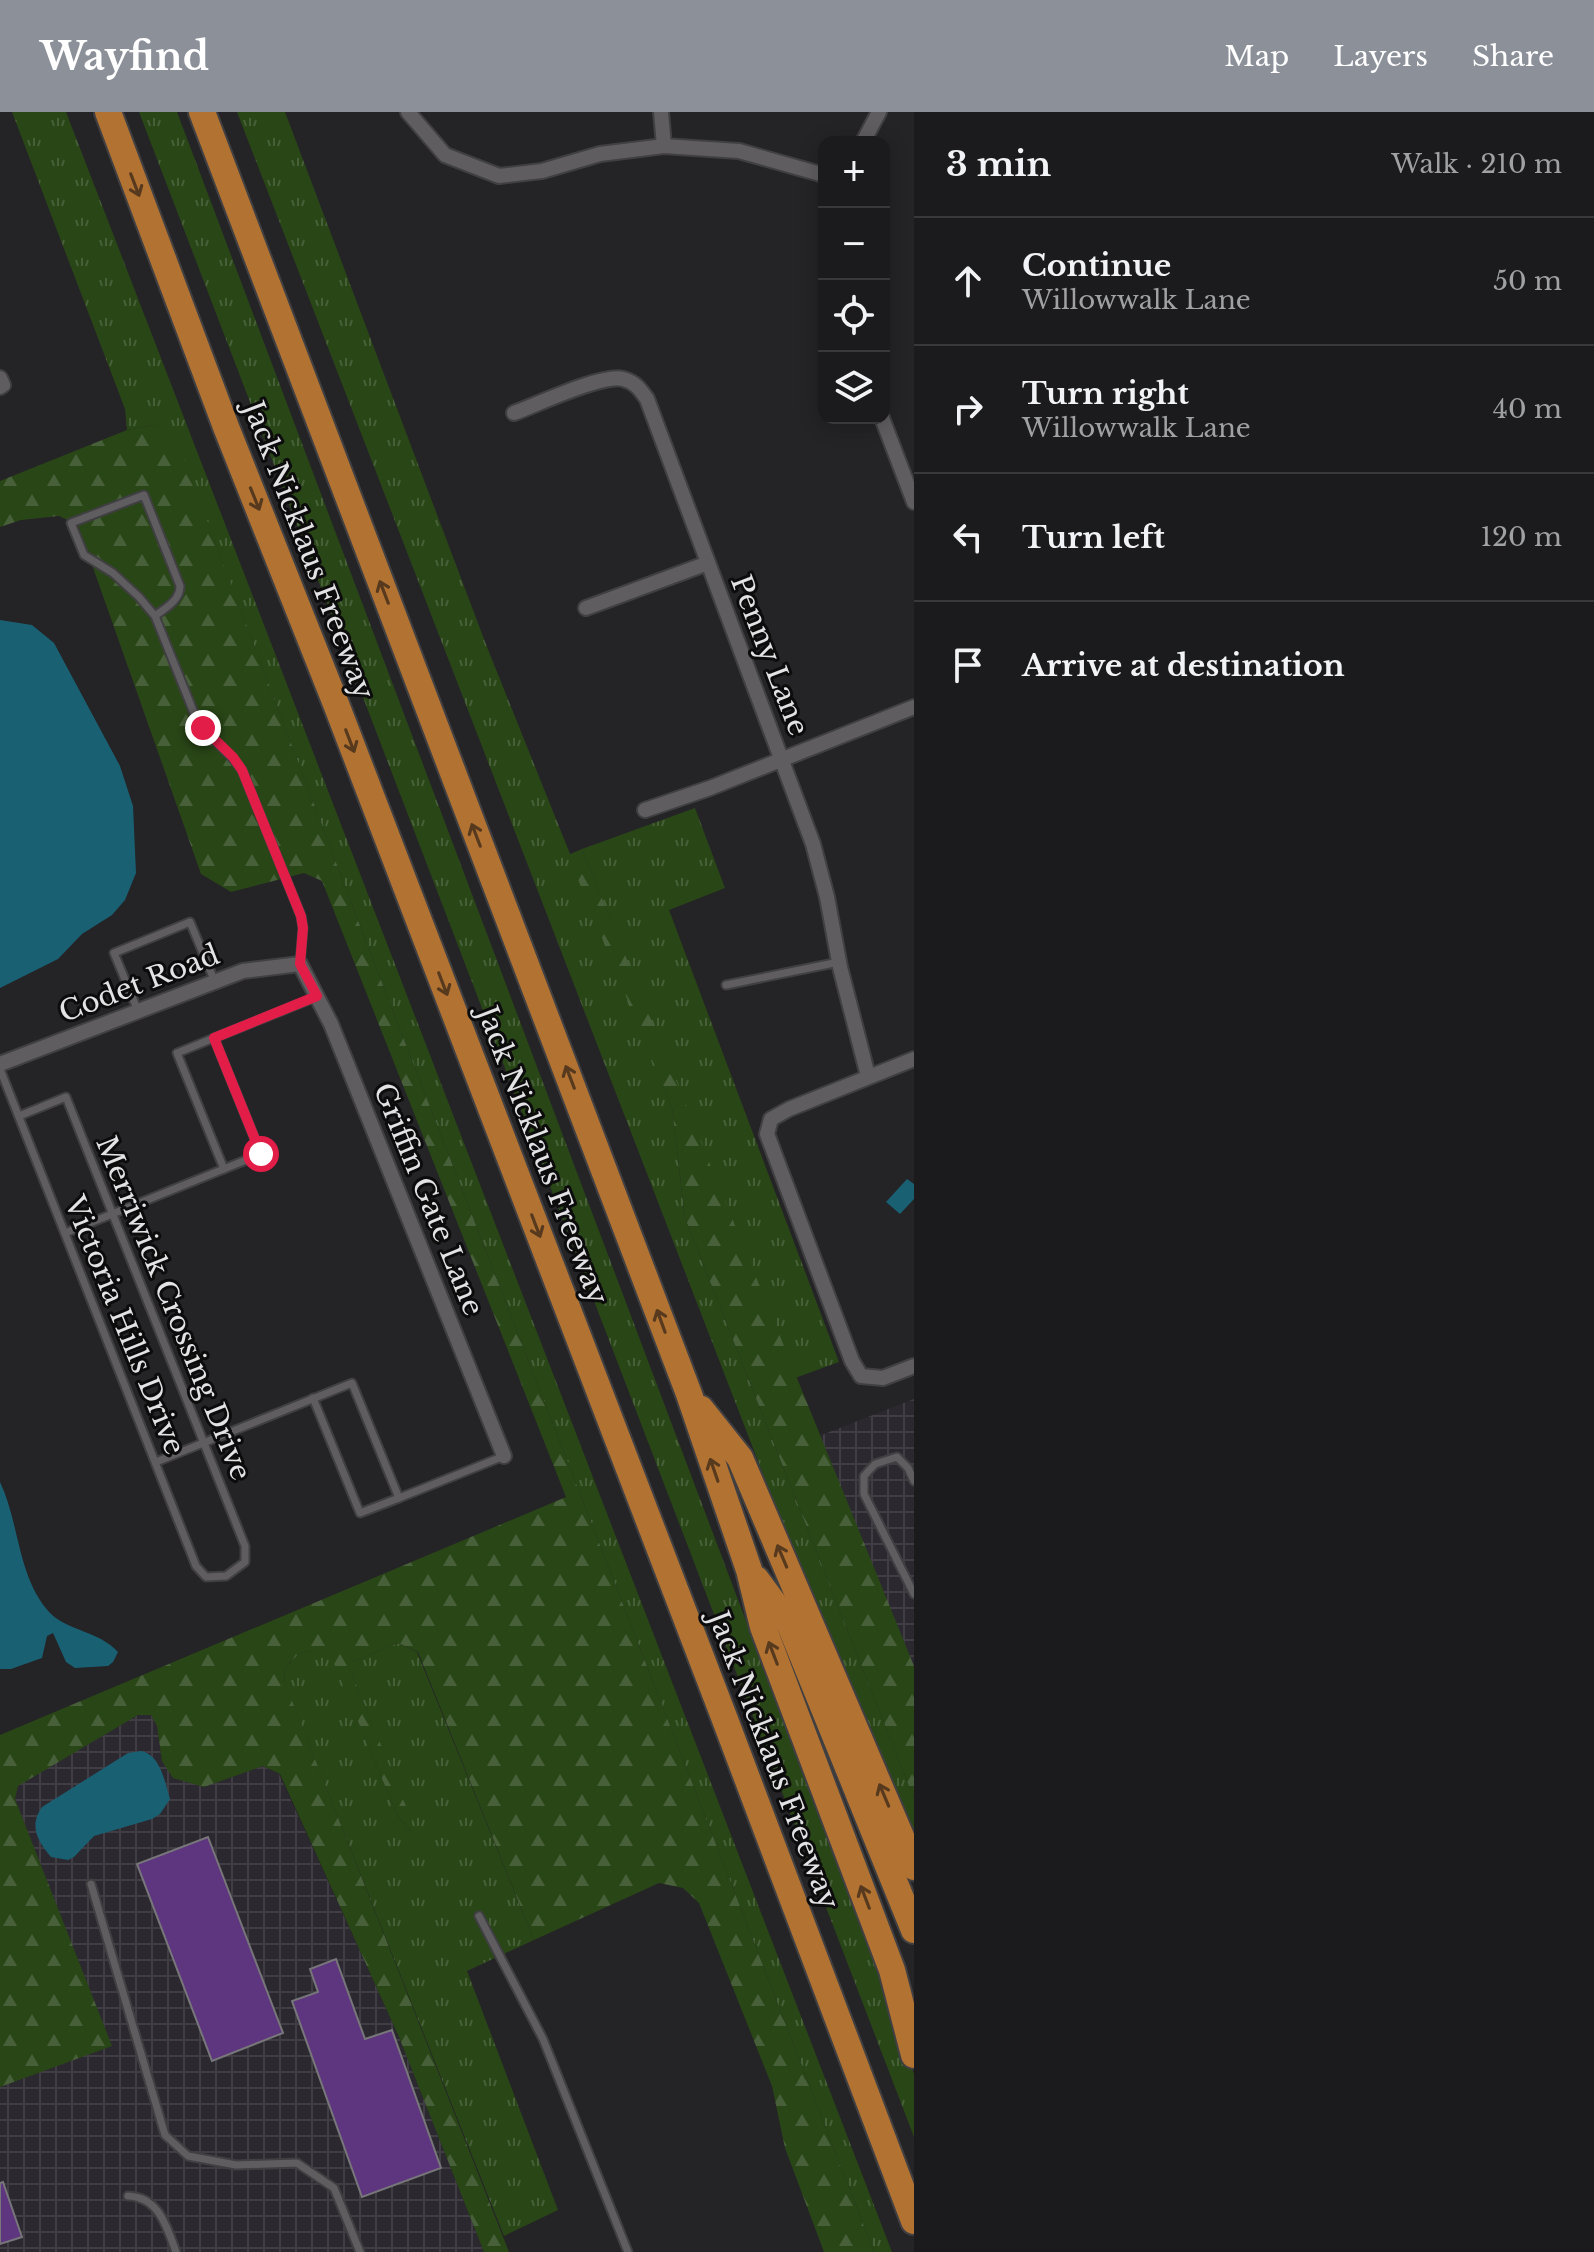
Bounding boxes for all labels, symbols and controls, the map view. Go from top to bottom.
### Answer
text: Wayfind [40,33,209,80]
text: Map [1224,39,1289,74]
text: Layers [1333,39,1428,74]
text: Share [1472,39,1554,74]
map controls [818,136,890,424]
button: + [818,136,890,208]
text: 3 min [946,143,1051,185]
text: Walk · 210 m [1391,148,1562,180]
one-way arrow [129,172,144,197]
button: − [818,208,890,280]
text: Continue [1022,247,1171,284]
icon: ahead [946,259,990,303]
text: 50 m [1493,265,1562,297]
button: locate [818,280,890,352]
text: Willowwalk Lane [1022,284,1251,316]
button: layers [818,352,890,424]
text: Turn right [1022,375,1189,412]
icon: right [946,387,990,431]
street label: Jack Nicklaus Freeway [234,393,382,704]
text: 40 m [1493,393,1562,425]
text: Willowwalk Lane [1022,412,1251,444]
one-way arrow [248,486,263,511]
icon: left [946,515,990,559]
text: Turn left [1022,519,1165,556]
text: 120 m [1480,521,1562,553]
street label: Penny Lane [723,570,816,740]
one-way arrow [376,580,390,605]
icon: arrive [946,643,990,687]
text: Arrive at destination [1022,647,1345,684]
route end [185,710,221,746]
one-way arrow [344,728,358,753]
one-way arrow [468,823,482,848]
street label: Codet Road [54,937,224,1030]
one-way arrow [437,971,451,996]
street label: Jack Nicklaus Freeway [468,998,616,1309]
one-way arrow [562,1065,576,1090]
street label: Griffin Gate Lane [366,1078,491,1321]
street label: Merriwick Crossing Drive [88,1131,259,1485]
route start [243,1136,279,1172]
street label: Victoria Hills Drive [56,1190,192,1460]
one-way arrow [530,1214,544,1238]
one-way arrow [653,1309,667,1334]
one-way arrow [706,1458,721,1483]
one-way arrow [774,1544,789,1569]
street label: Jack Nicklaus Freeway [699,1603,847,1914]
one-way arrow [765,1641,779,1666]
one-way arrow [876,1783,890,1808]
one-way arrow [857,1885,871,1910]

